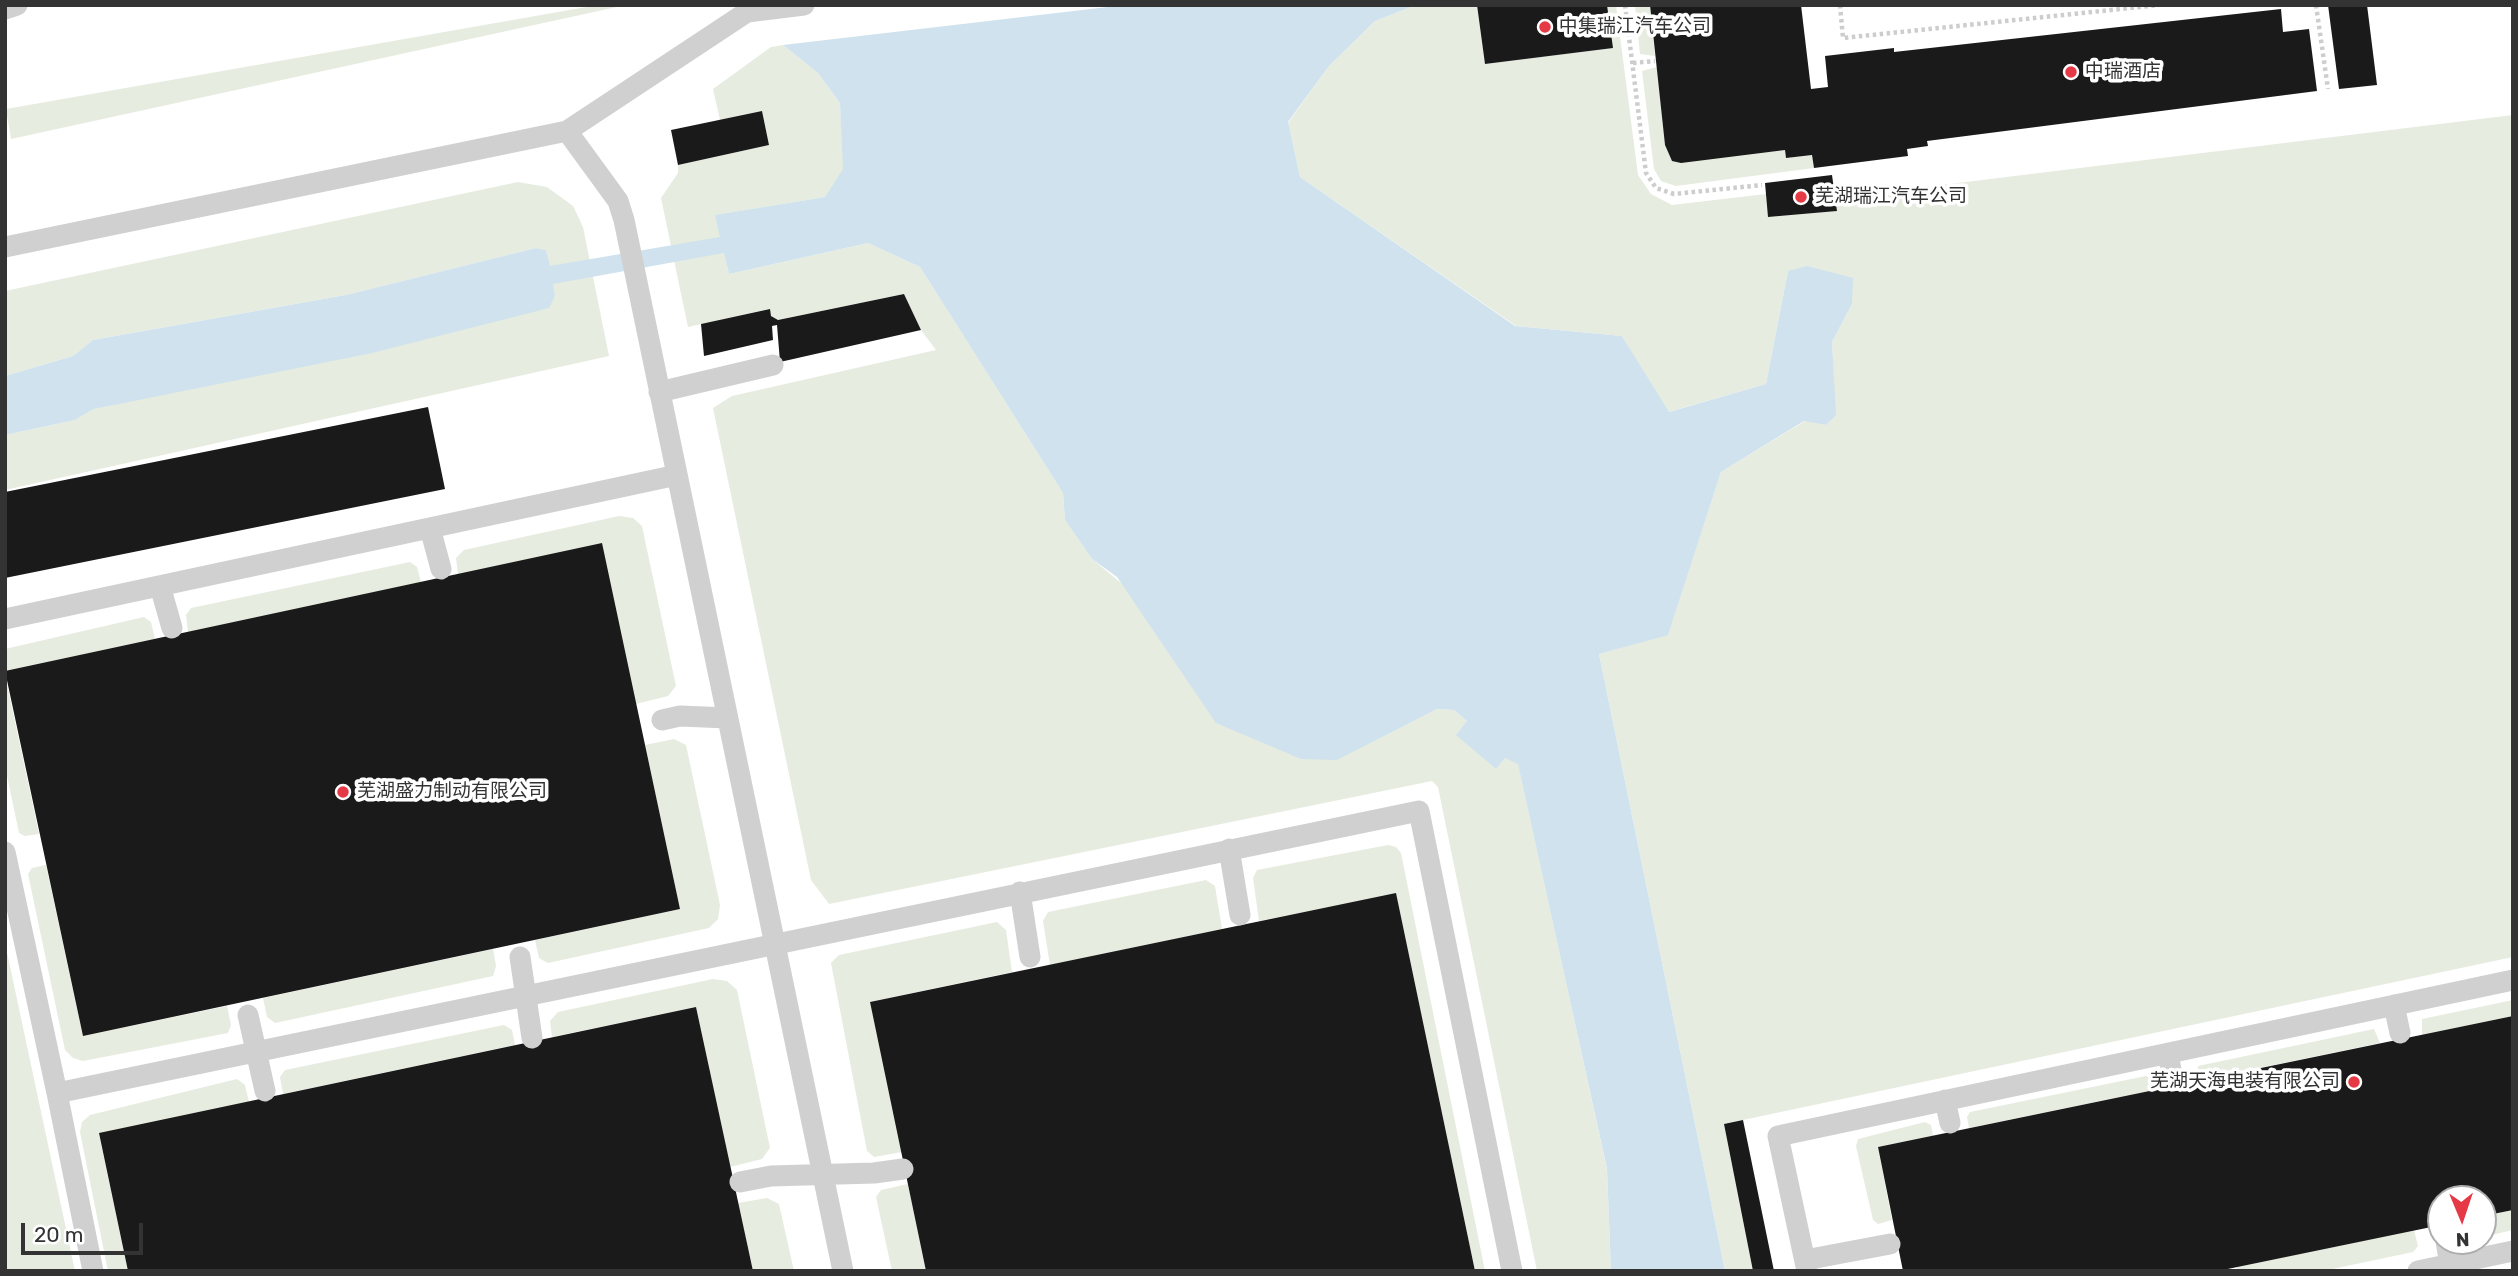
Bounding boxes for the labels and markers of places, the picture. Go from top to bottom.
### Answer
place label: 中集瑞江汽车公司 [1559,16,1711,38]
marker: 中集瑞江汽车公司 [1537,19,1553,35]
place label: 中瑞酒店 [2085,61,2161,83]
marker: 中瑞酒店 [2063,64,2079,80]
place label: 芜湖瑞江汽车公司 [1815,186,1967,208]
marker: 芜湖瑞江汽车公司 [1793,189,1809,205]
place label: 芜湖盛力制动有限公司 [357,781,547,803]
marker: 芜湖盛力制动有限公司 [335,784,351,800]
place label: 芜湖天海电装有限公司 [2150,1071,2340,1093]
marker: 芜湖天海电装有限公司 [2346,1074,2362,1090]

